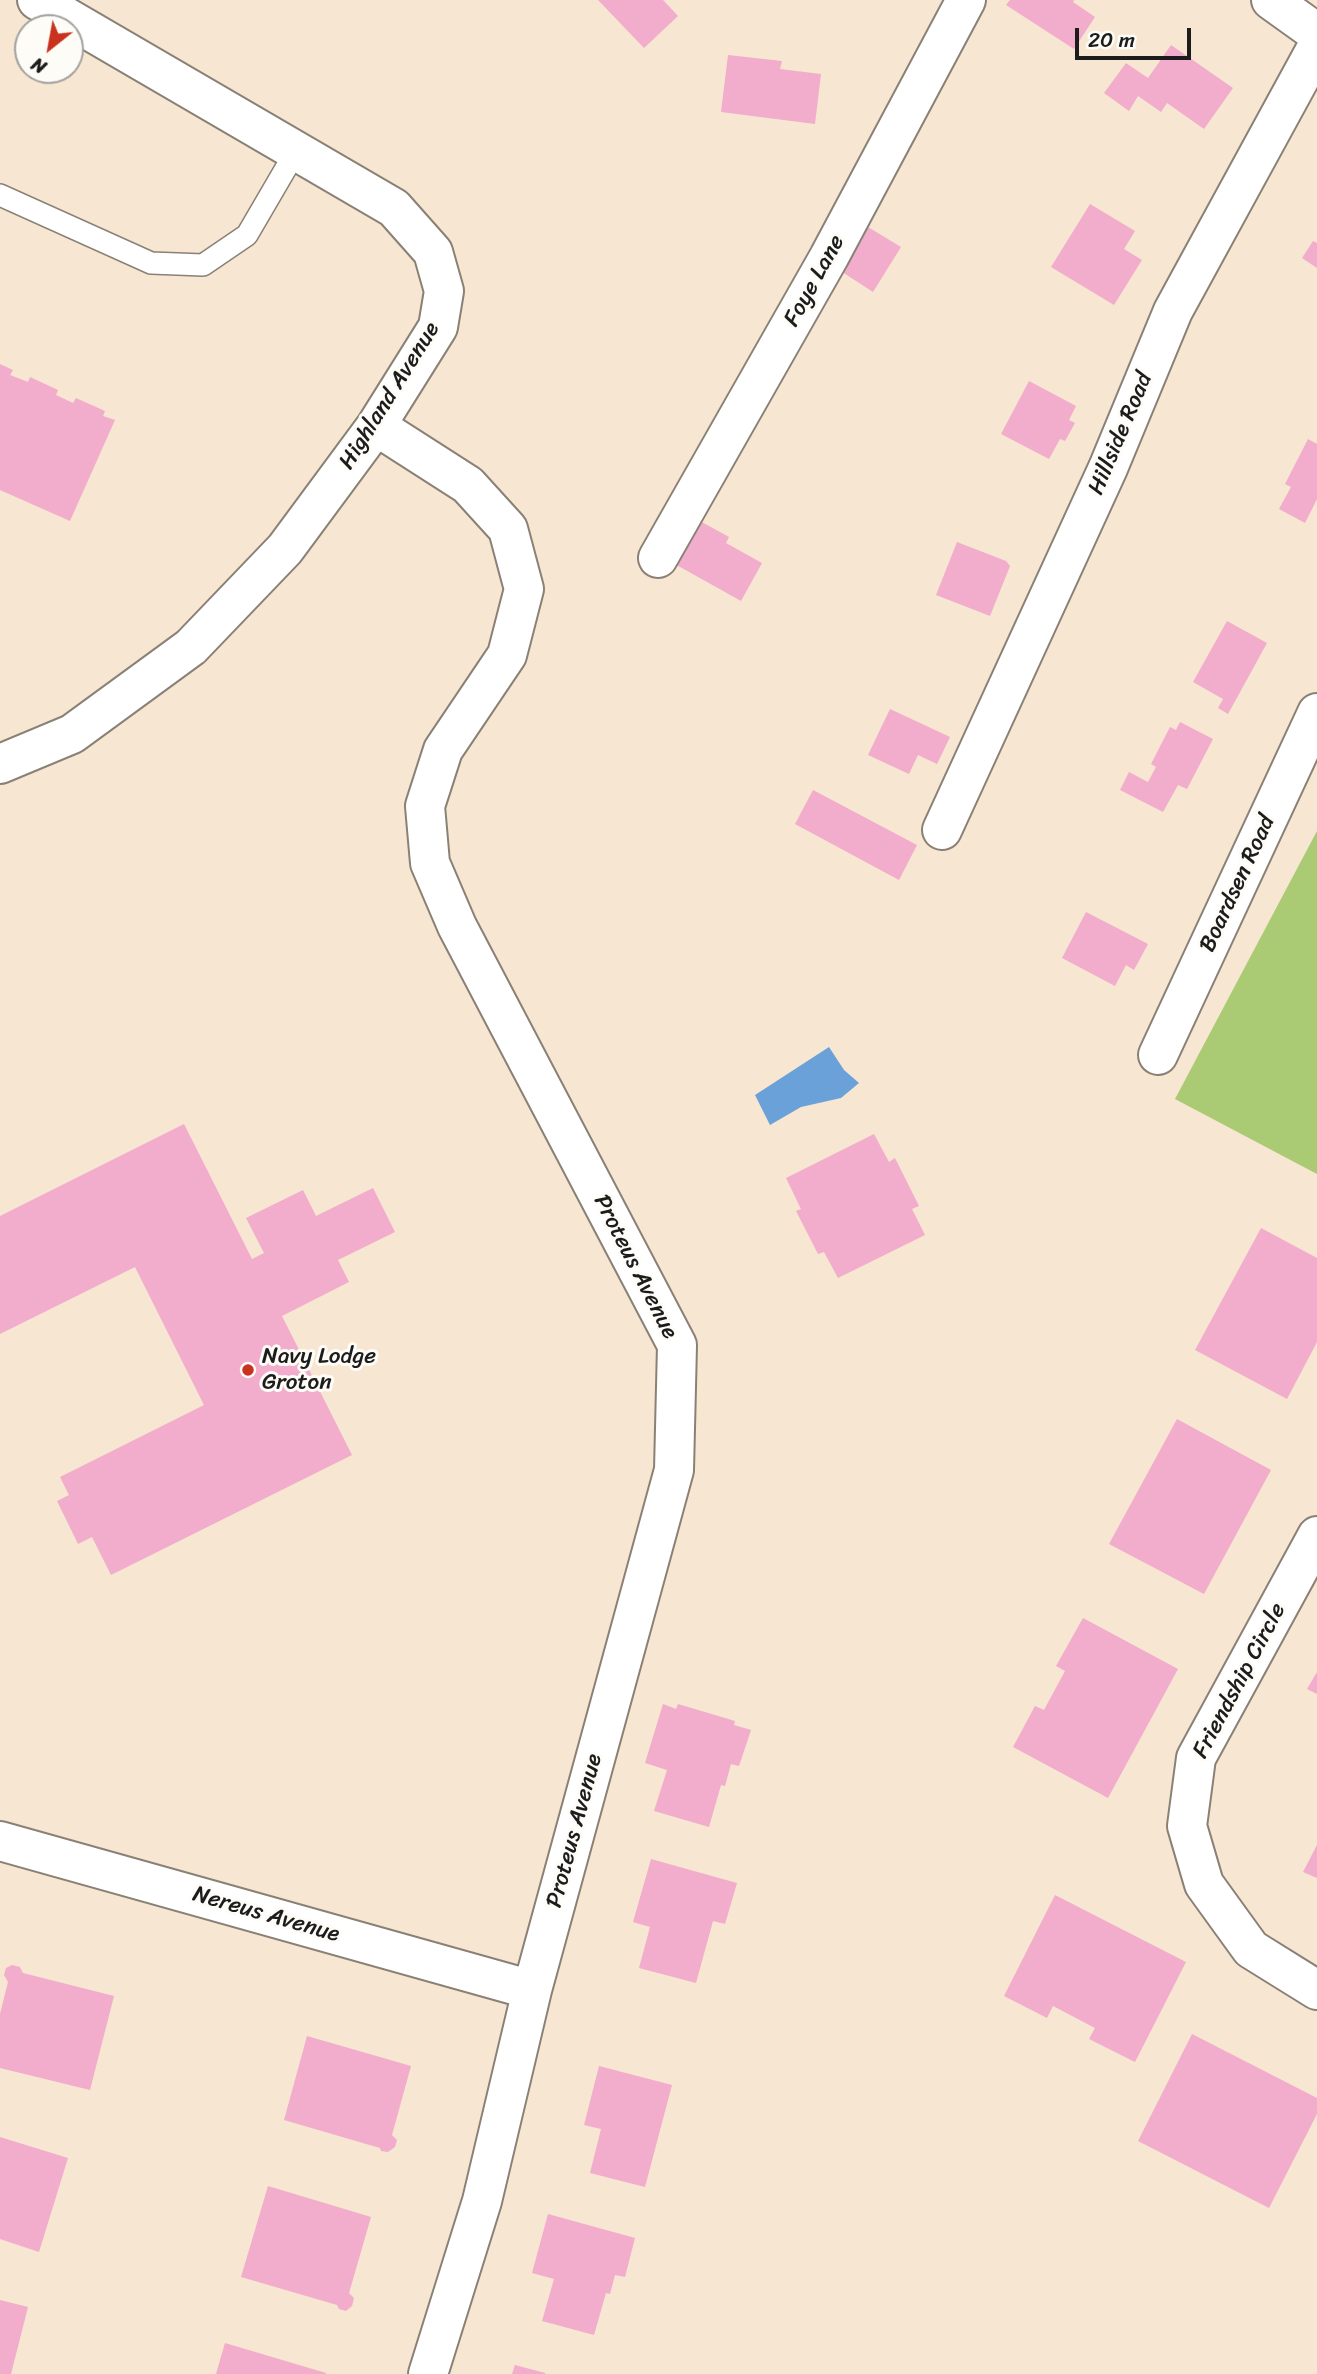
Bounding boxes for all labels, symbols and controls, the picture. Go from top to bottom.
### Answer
north arrow [14,14,84,84]
scale bar [1079,14,1194,58]
text: 20 m [1088,21,1135,59]
text: N [25,48,53,83]
street label: Foye Lane [779,230,851,332]
street label: Highland Avenue [334,317,446,475]
street label: Hillside Road [1083,369,1159,499]
street label: Boardsen Road [1194,811,1282,957]
street label: Proteus Avenue [587,1190,683,1344]
place label: Navy Lodge Groton [262,1343,376,1397]
marker: Navy Lodge Groton [240,1362,256,1378]
street label: Friendship Circle [1188,1599,1292,1763]
street label: Proteus Avenue [541,1751,609,1911]
street label: Nereus Avenue [189,1881,343,1949]

